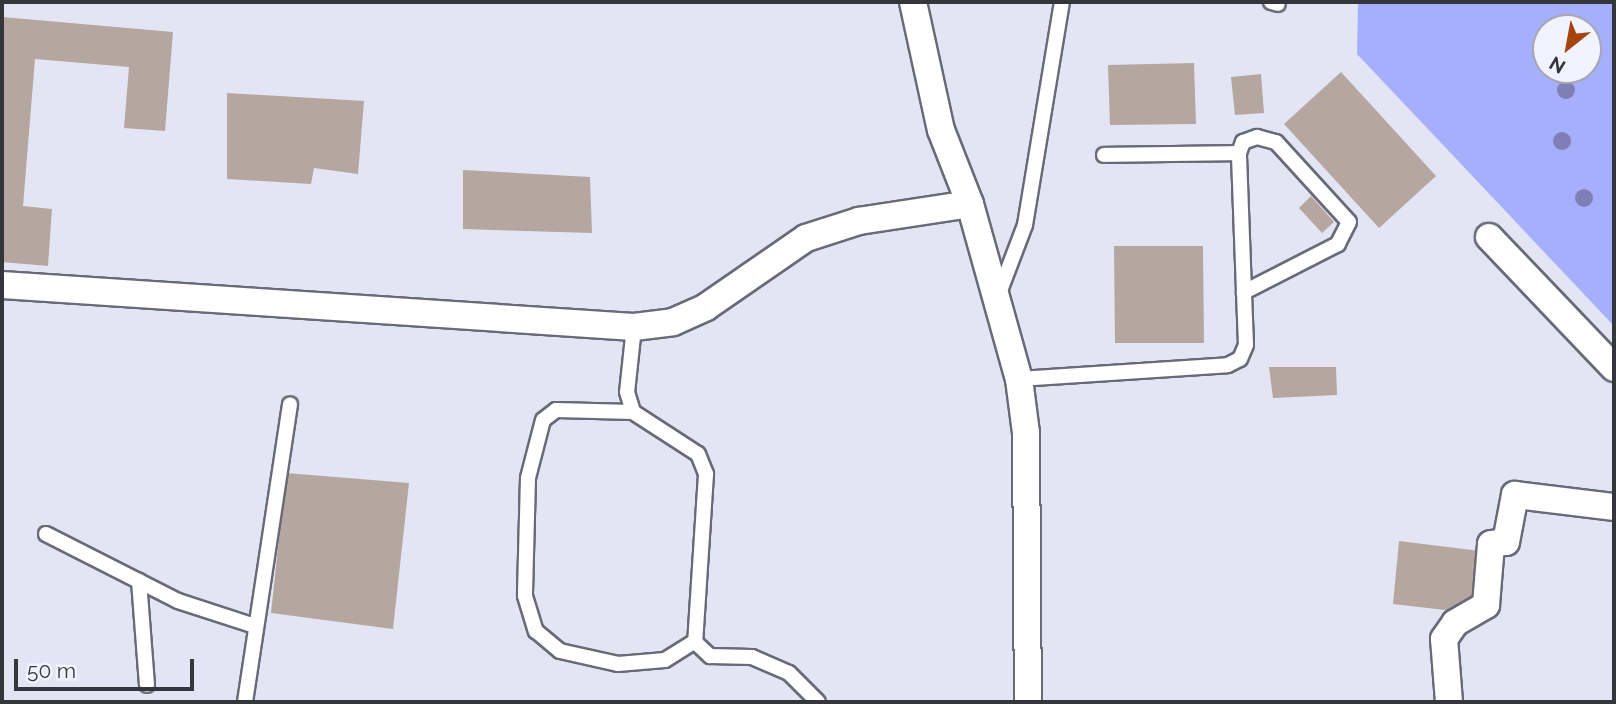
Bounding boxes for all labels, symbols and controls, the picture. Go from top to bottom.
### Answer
north arrow [1532,14,1602,84]
text: N [1545,52,1569,78]
scale bar [18,644,198,688]
text: 50 m [27,658,76,683]

